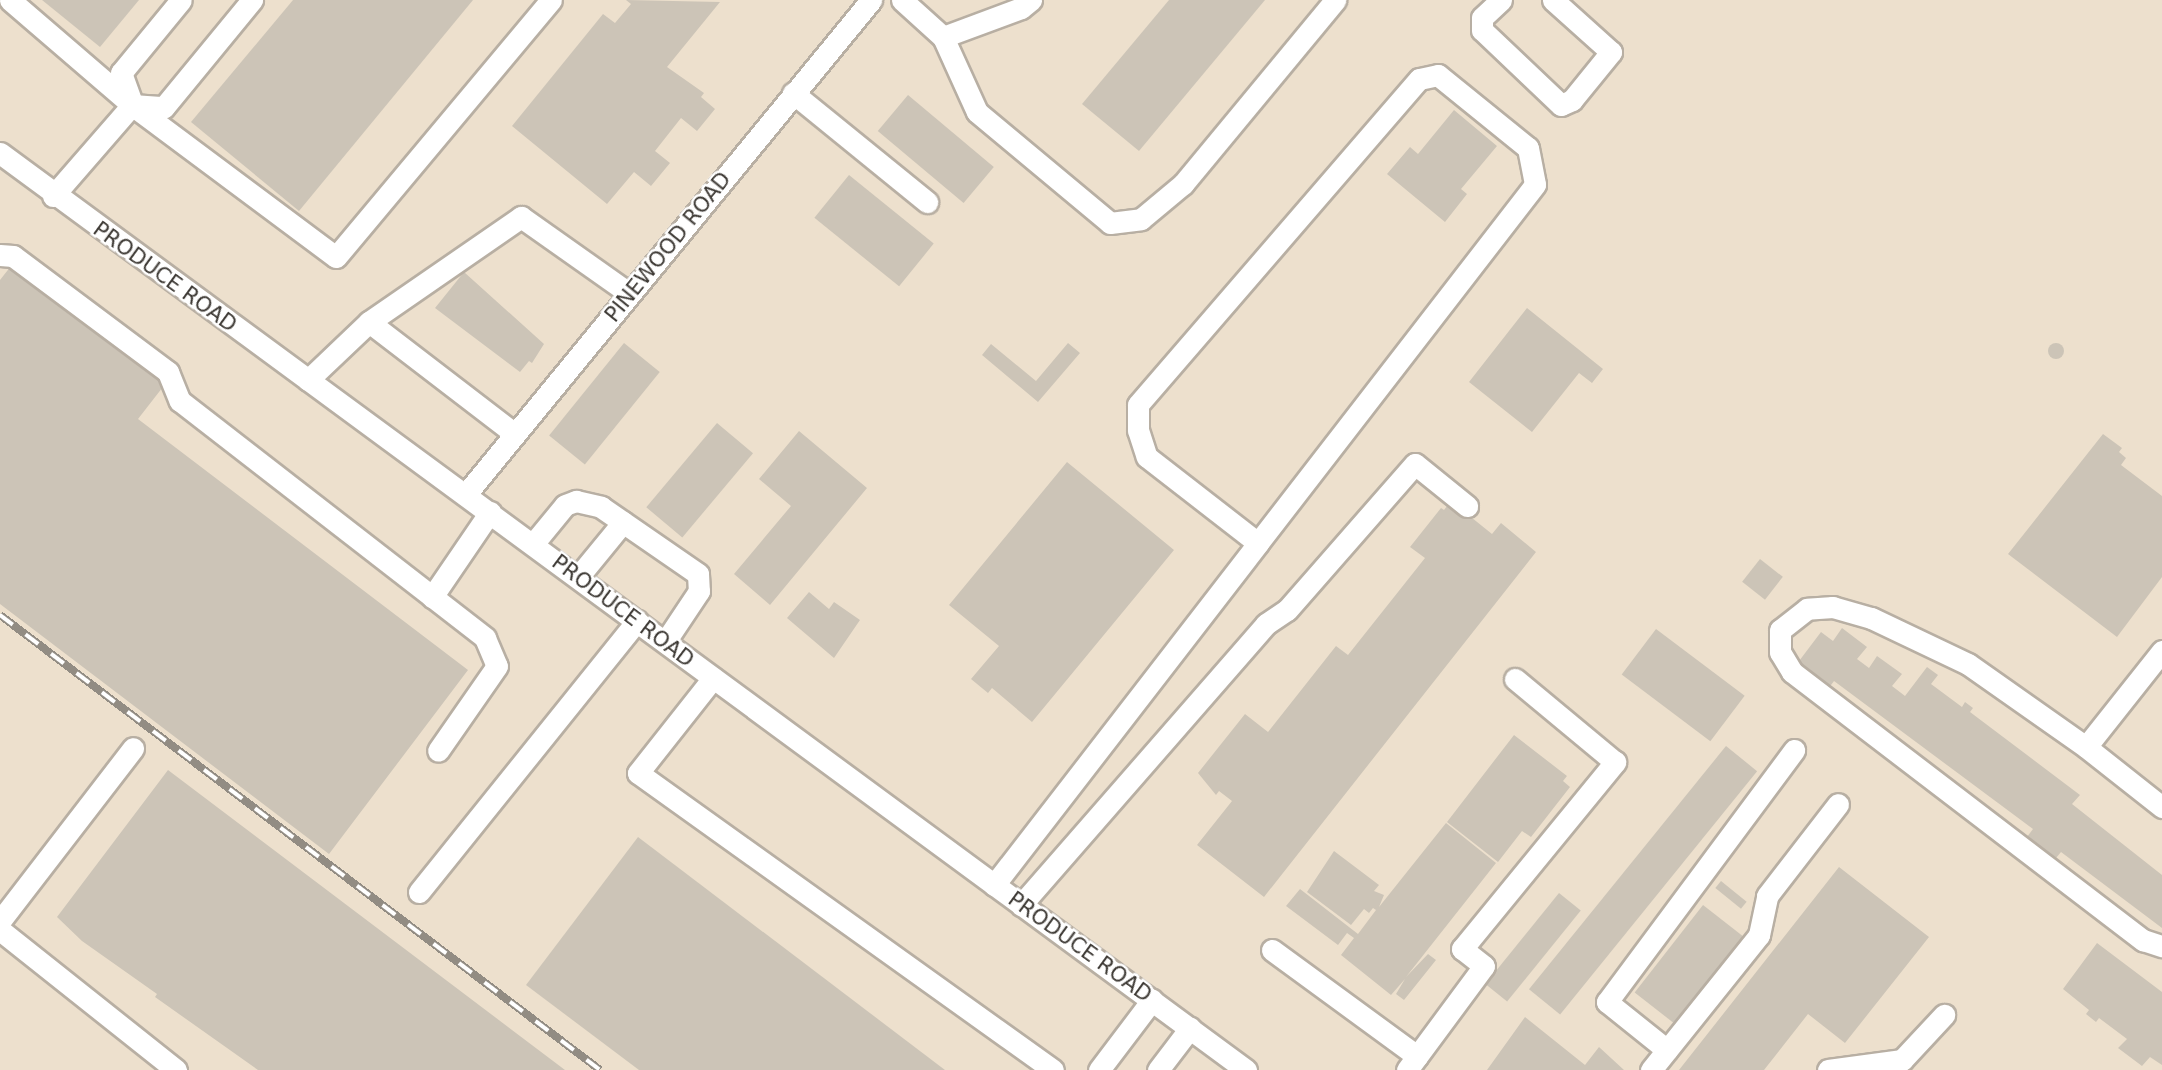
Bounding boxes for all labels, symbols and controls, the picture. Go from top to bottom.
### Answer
street label: PINEWOOD ROAD [600,167,736,327]
street label: PRODUCE ROAD [88,216,242,338]
street label: PRODUCE ROAD [547,549,699,673]
street label: PRODUCE ROAD [1003,886,1157,1008]

